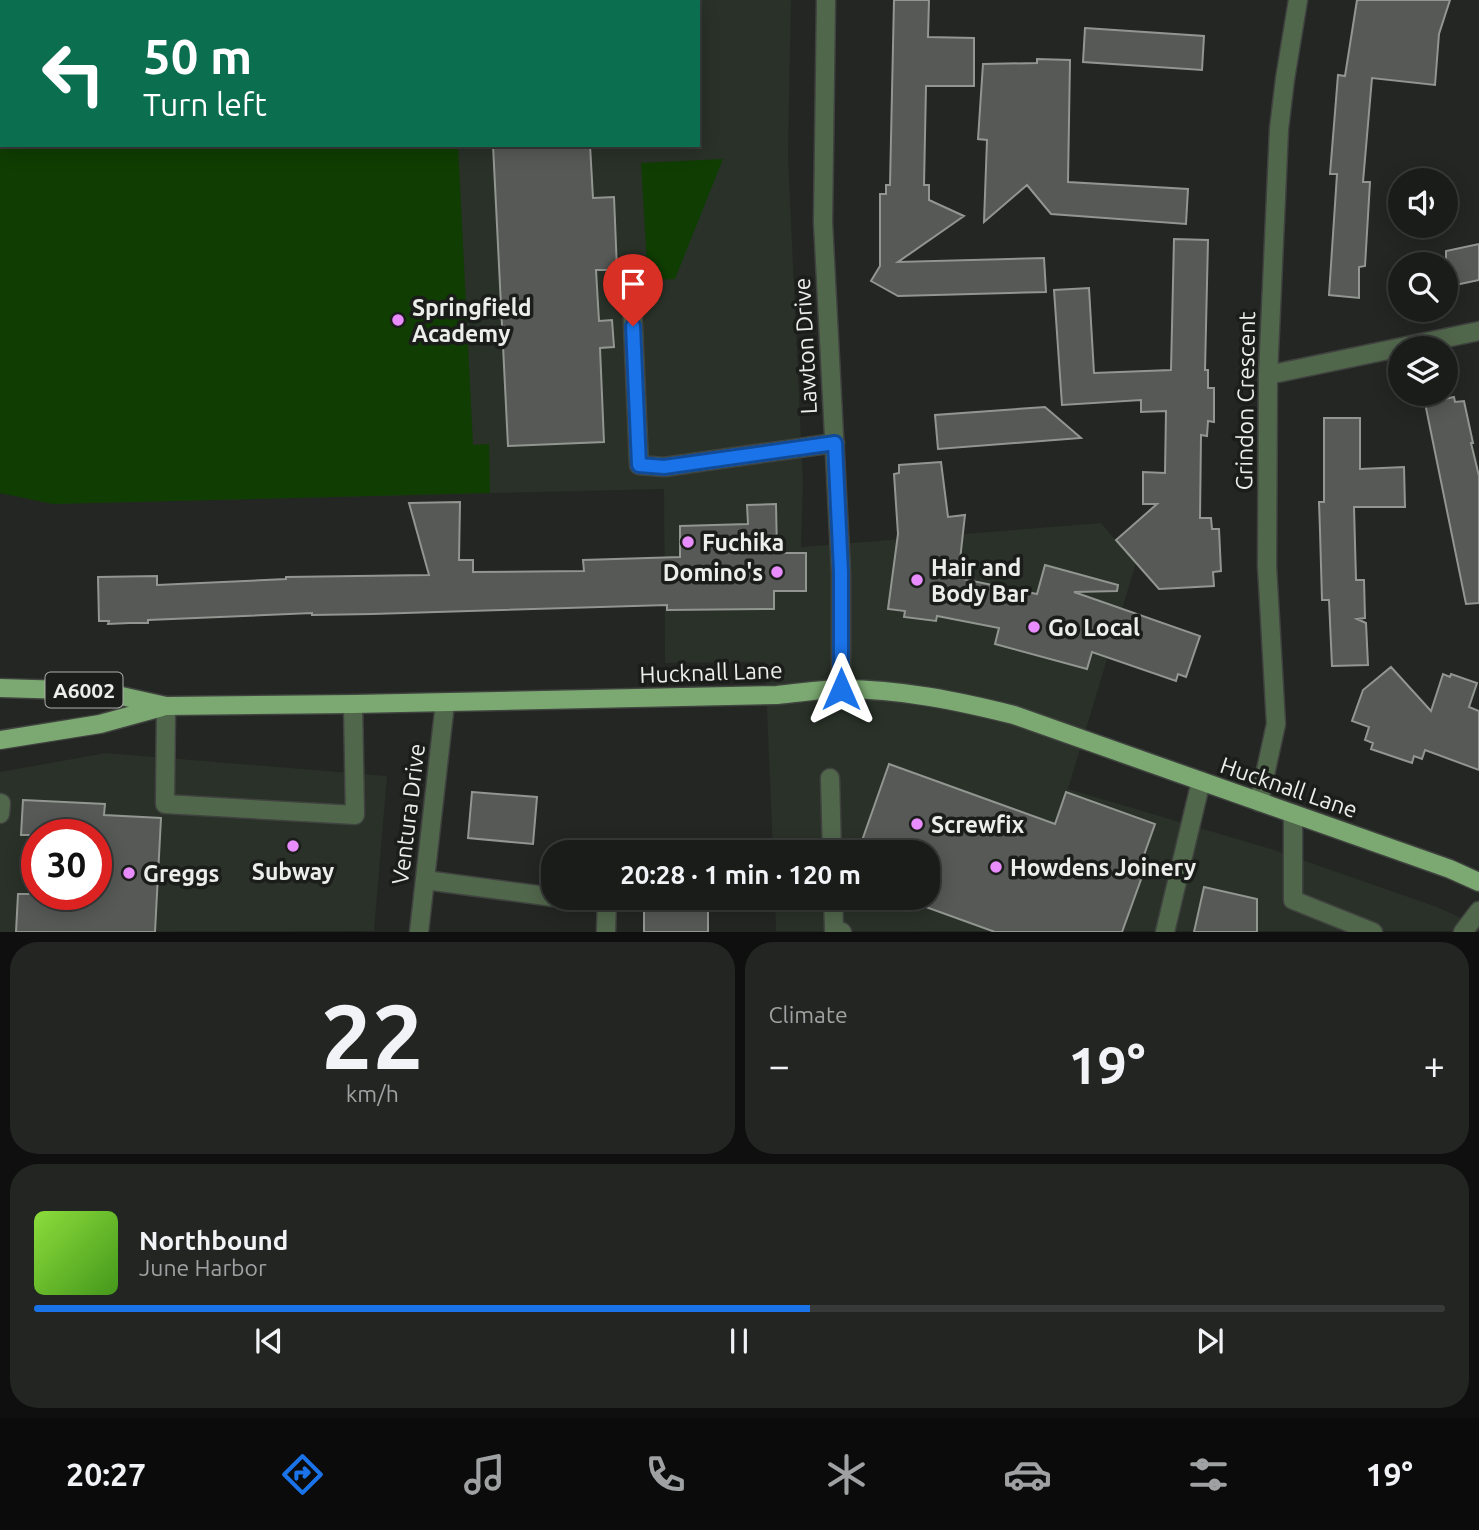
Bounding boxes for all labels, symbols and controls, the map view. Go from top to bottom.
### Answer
icon: left [28,28,119,119]
text: 50 m [143,28,252,83]
text: Turn left [143,86,267,122]
map controls [1388,168,1458,406]
button: sound [1388,168,1458,238]
button: search [1388,252,1458,322]
pin [603,254,663,326]
icon: arrive [614,265,652,303]
street label: Lawton Drive [789,277,821,415]
place label: Springfield Academy [412,295,532,346]
street label: Grindon Crescent [1231,311,1259,491]
marker: Springfield Academy [390,312,406,328]
button: layers [1388,336,1458,406]
place label: Fuchika [702,530,784,555]
marker: Fuchika [680,534,696,550]
place label: Hair and Body Bar [931,555,1029,606]
place label: Domino's [663,560,763,585]
marker: Domino's [769,564,785,580]
marker: Hair and Body Bar [909,572,925,588]
place label: Go Local [1048,615,1140,640]
marker: Go Local [1026,619,1042,635]
position arrow [804,652,878,726]
street label: Hucknall Lane [639,657,783,687]
road number: A6002 [46,672,122,708]
street label: Ventura Drive [387,742,429,886]
street label: Hucknall Lane [1217,752,1361,822]
place label: Screwfix [931,812,1025,837]
marker: Screwfix [909,816,925,832]
speed limit sign: 30 [21,819,112,910]
marker: Subway [285,838,301,854]
place label: Howdens Joinery [1010,855,1196,880]
place label: Subway [252,859,334,884]
marker: Howdens Joinery [988,859,1004,875]
text: 20:28 · 1 min · 120 m [620,860,861,889]
place label: Greggs [143,861,219,886]
marker: Greggs [121,865,137,881]
text: 22 [321,984,424,1086]
text: Climate [769,1002,848,1027]
text: 19° [1068,1036,1145,1094]
text: − [769,1044,790,1086]
text: + [1424,1044,1445,1086]
text: km/h [346,1081,399,1106]
text: Northbound [139,1226,288,1255]
text: June Harbor [139,1255,267,1280]
icon: previous [250,1322,288,1360]
icon: pause [720,1322,758,1360]
icon: next [1191,1322,1229,1360]
icon: directions [278,1450,327,1499]
icon: music [460,1450,509,1499]
icon: phone [641,1450,690,1499]
icon: climate [822,1450,871,1499]
icon: car [1003,1450,1052,1499]
icon: filters [1184,1450,1233,1499]
text: 20:27 [66,1456,146,1492]
text: 19° [1365,1456,1413,1492]

